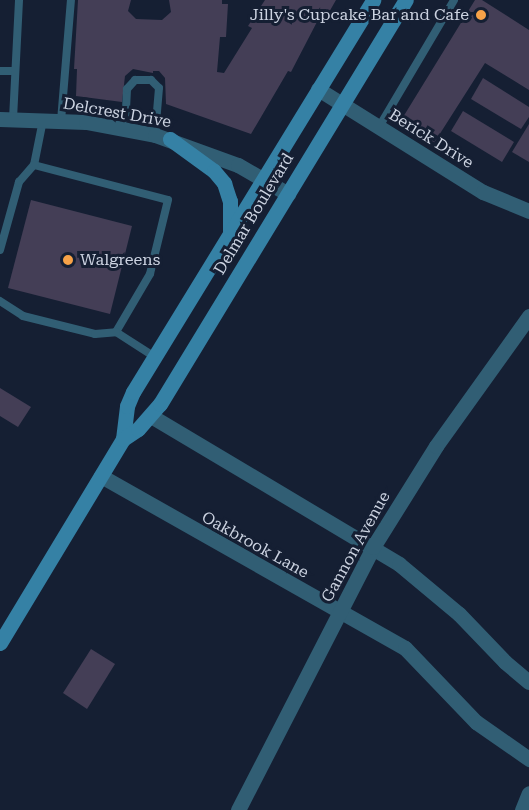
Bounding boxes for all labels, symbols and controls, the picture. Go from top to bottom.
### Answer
place label: Jilly's Cupcake Bar and Cafe [250,5,469,25]
marker: Jilly's Cupcake Bar and Cafe [474,8,488,22]
street label: Delcrest Drive [61,94,173,132]
street label: Berick Drive [385,105,477,173]
street label: Delmar Boulevard [210,150,298,278]
place label: Walgreens [80,250,160,270]
marker: Walgreens [61,253,75,267]
street label: Gannon Avenue [318,488,394,606]
street label: Oakbrook Lane [198,508,312,582]

